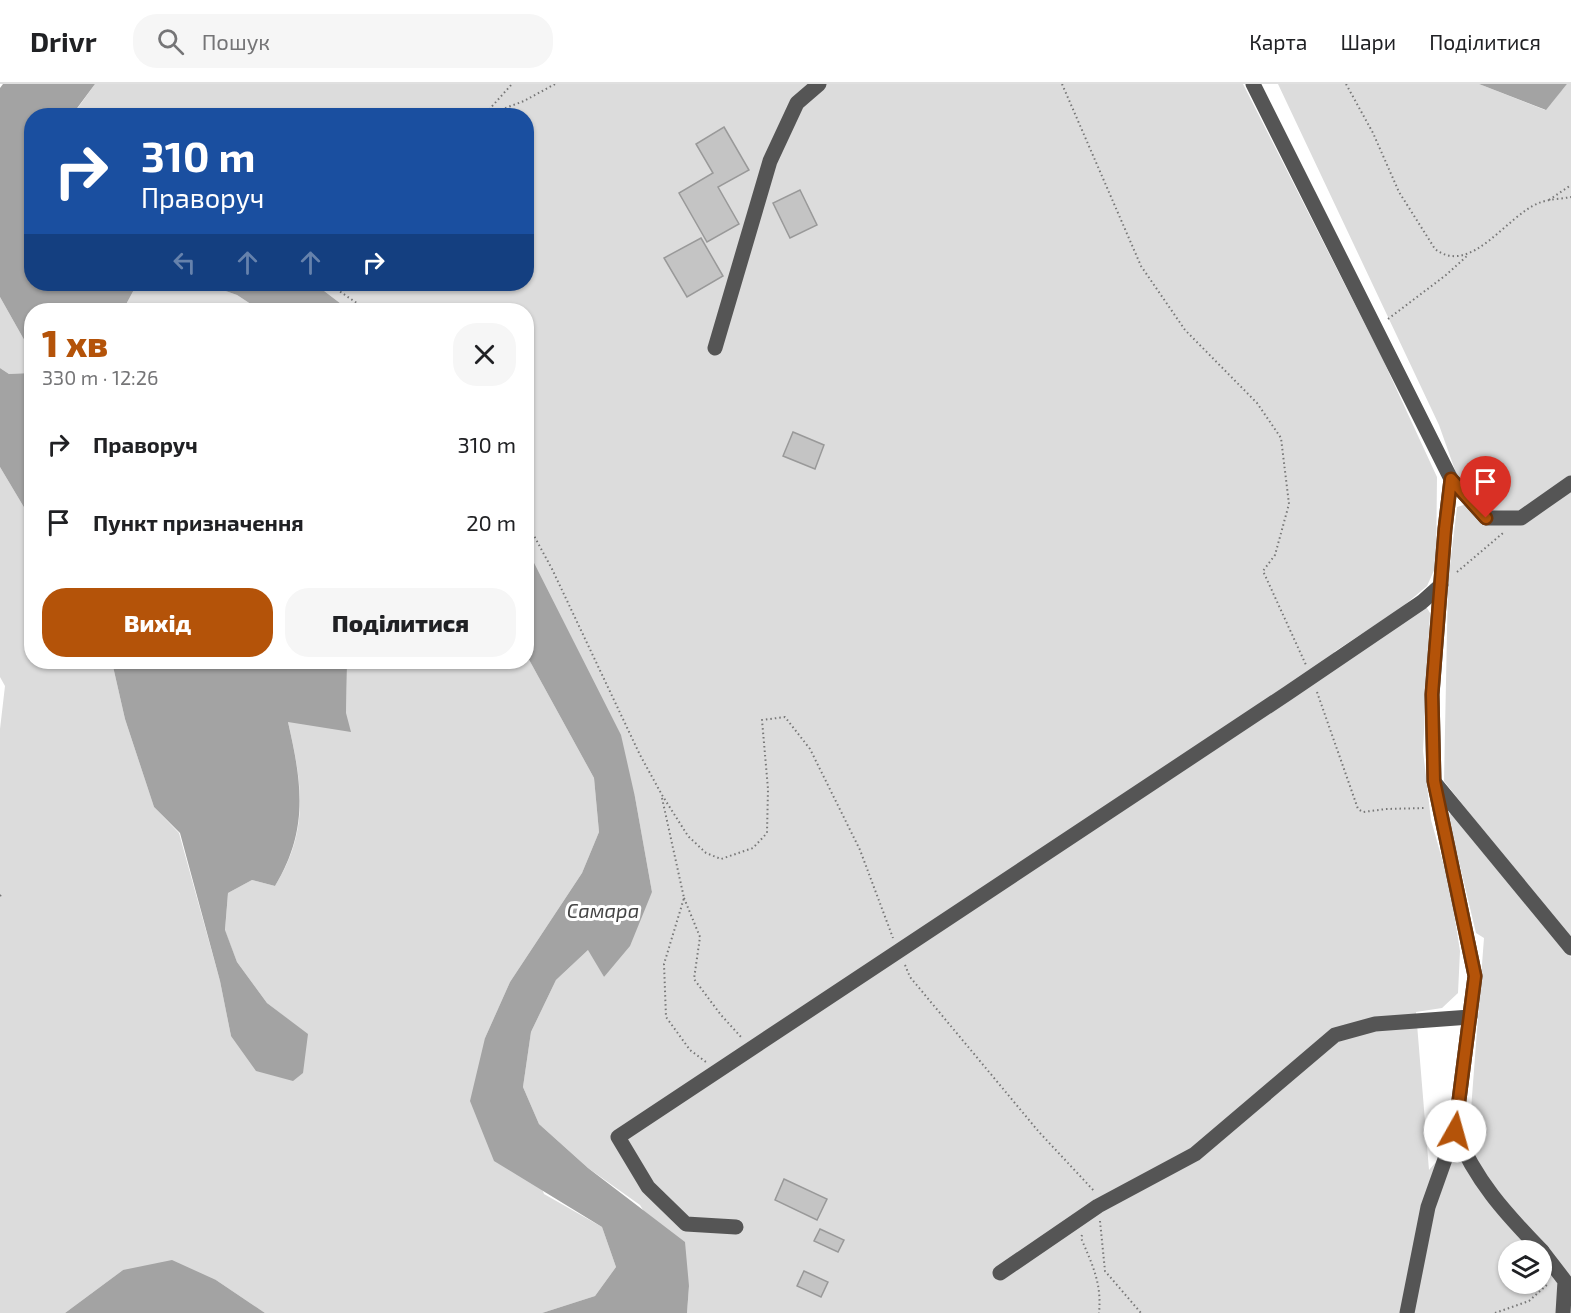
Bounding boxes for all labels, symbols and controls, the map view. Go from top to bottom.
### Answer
search box [133,14,553,68]
text: Drivr [30,24,97,58]
icon: search [154,25,187,58]
text: Пошук [202,28,270,54]
text: Карта [1249,29,1307,54]
text: Шари [1340,29,1396,54]
text: Поділитися [1429,29,1541,54]
text: 310 m [141,130,256,180]
icon: right [42,132,120,210]
text: Праворуч [141,181,264,213]
icon: left [168,246,201,279]
icon: ahead [231,246,264,279]
icon: ahead [294,246,327,279]
icon: right [357,246,390,279]
text: 1 хв [42,321,108,364]
button: close [453,323,516,386]
text: 330 m · 12:26 [42,365,159,389]
icon: right [42,428,75,461]
text: Праворуч [93,431,198,457]
text: 310 m [458,431,516,457]
pin [1460,456,1511,518]
icon: arrive [1469,465,1502,498]
icon: arrive [42,506,75,539]
text: Пункт призначення [93,509,304,535]
text: 20 m [466,509,516,535]
button: Вихід [42,588,273,657]
button: Поділитися [285,588,516,657]
water label: Самара [567,898,639,922]
position arrow [1423,1099,1487,1163]
map controls [1498,1240,1552,1294]
button: layers [1498,1240,1552,1294]

